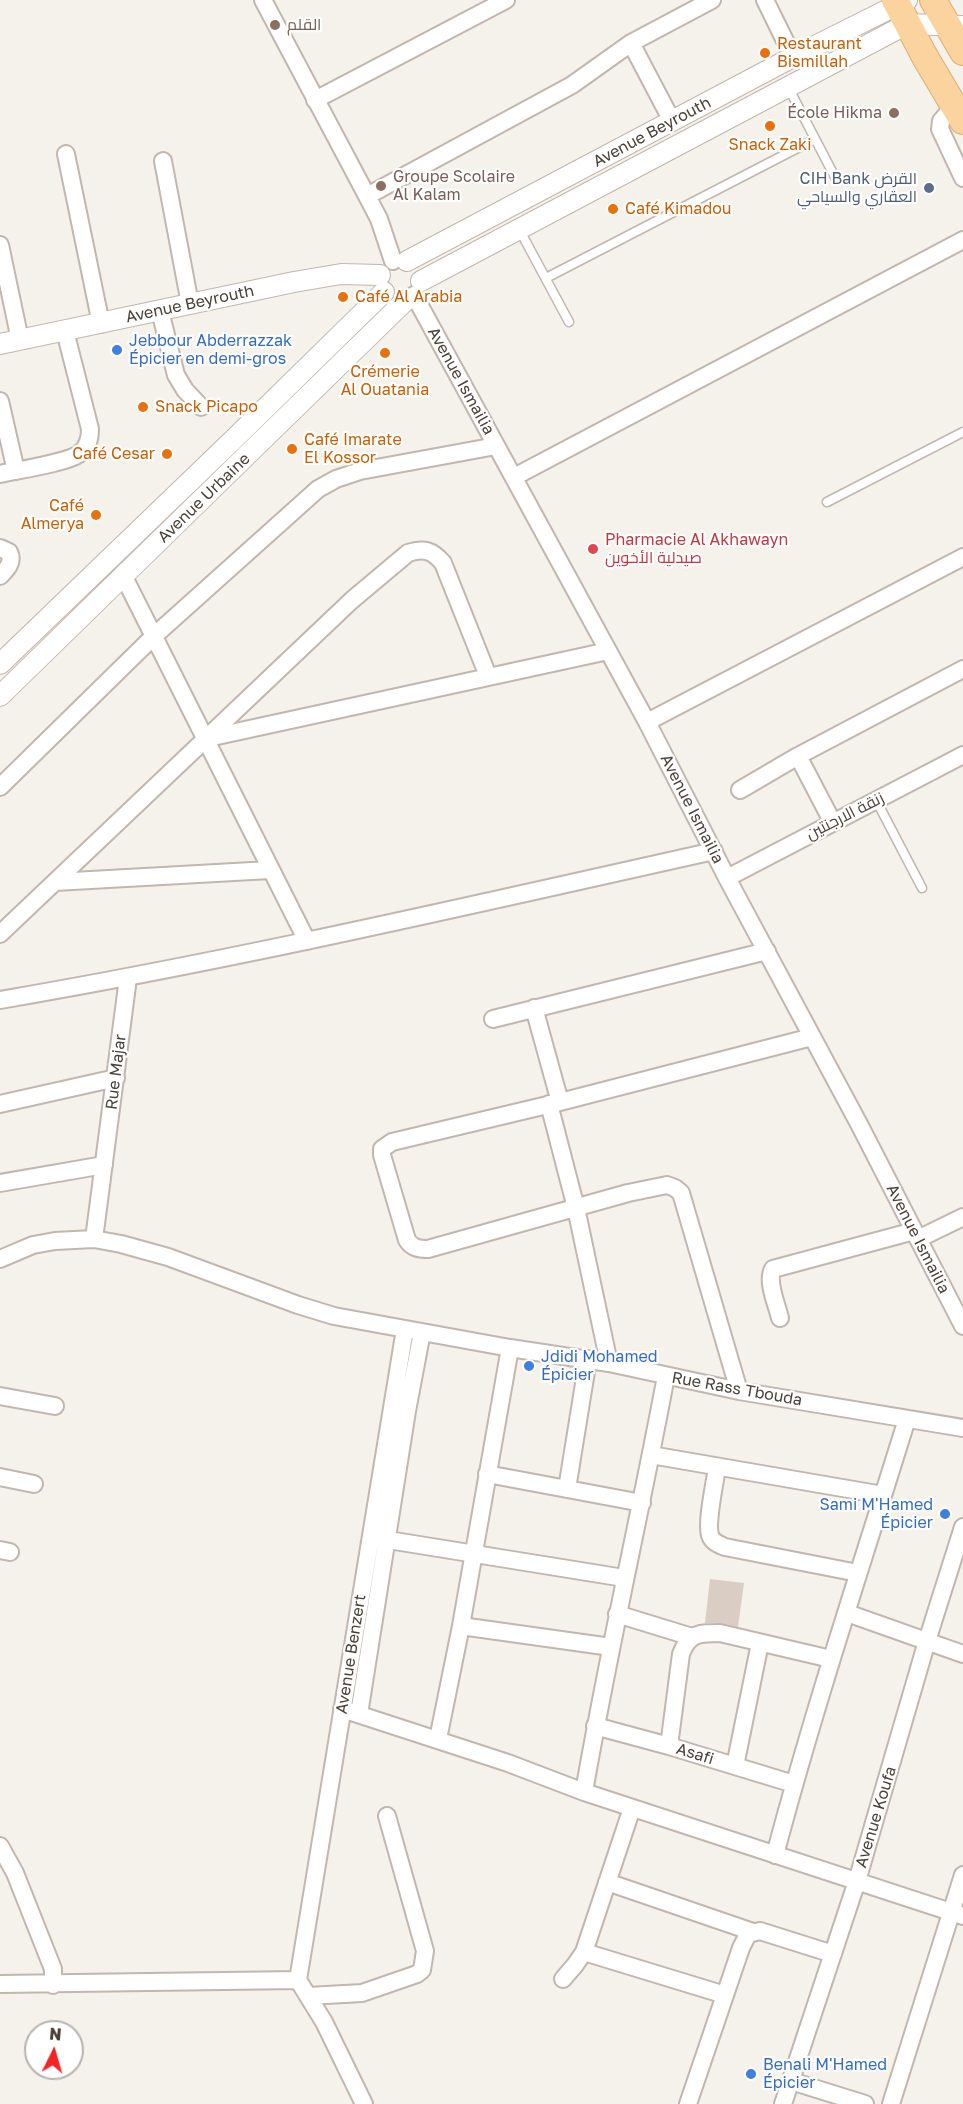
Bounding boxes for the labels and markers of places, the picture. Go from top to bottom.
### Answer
place label: القلم [287,15,321,35]
marker: القلم [268,18,282,32]
place label: Restaurant Bismillah [777,34,862,72]
marker: Restaurant Bismillah [758,46,772,60]
place label: École Hikma [787,103,882,123]
marker: École Hikma [887,106,901,120]
marker: Snack Zaki [763,119,777,133]
place label: Snack Zaki [729,135,811,155]
place label: Groupe Scolaire Al Kalam [393,167,515,205]
place label: CIH Bank القرض العقاري والسياحي [797,169,917,207]
marker: Groupe Scolaire Al Kalam [374,179,388,193]
marker: CIH Bank القرض العقاري والسياحي [922,181,936,195]
place label: Café Kimadou [625,199,732,219]
marker: Café Kimadou [606,202,620,216]
place label: Café Al Arabia [355,287,462,307]
marker: Café Al Arabia [336,290,350,304]
place label: Jebbour Abderrazzak Épicier en demi-gros [129,331,292,369]
marker: Jebbour Abderrazzak Épicier en demi-gros [110,343,124,357]
marker: Crémerie Al Ouatania [378,346,392,360]
place label: Crémerie Al Ouatania [341,362,429,400]
place label: Snack Picapo [155,397,258,417]
marker: Snack Picapo [136,400,150,414]
place label: Café Imarate El Kossor [304,430,402,468]
marker: Café Imarate El Kossor [285,442,299,456]
place label: Café Cesar [72,444,155,464]
marker: Café Cesar [160,447,174,461]
place label: Café Almerya [21,496,84,534]
marker: Café Almerya [89,508,103,522]
place label: Pharmacie Al Akhawayn صيدلية الأخوين [605,530,788,568]
marker: Pharmacie Al Akhawayn صيدلية الأخوين [586,542,600,556]
place label: Jdidi Mohamed Épicier [541,1347,658,1385]
marker: Jdidi Mohamed Épicier [522,1359,536,1373]
place label: Sami M'Hamed Épicier [820,1495,933,1533]
marker: Sami M'Hamed Épicier [938,1507,952,1521]
place label: Benali M'Hamed Épicier [763,2055,887,2093]
marker: Benali M'Hamed Épicier [744,2067,758,2081]

